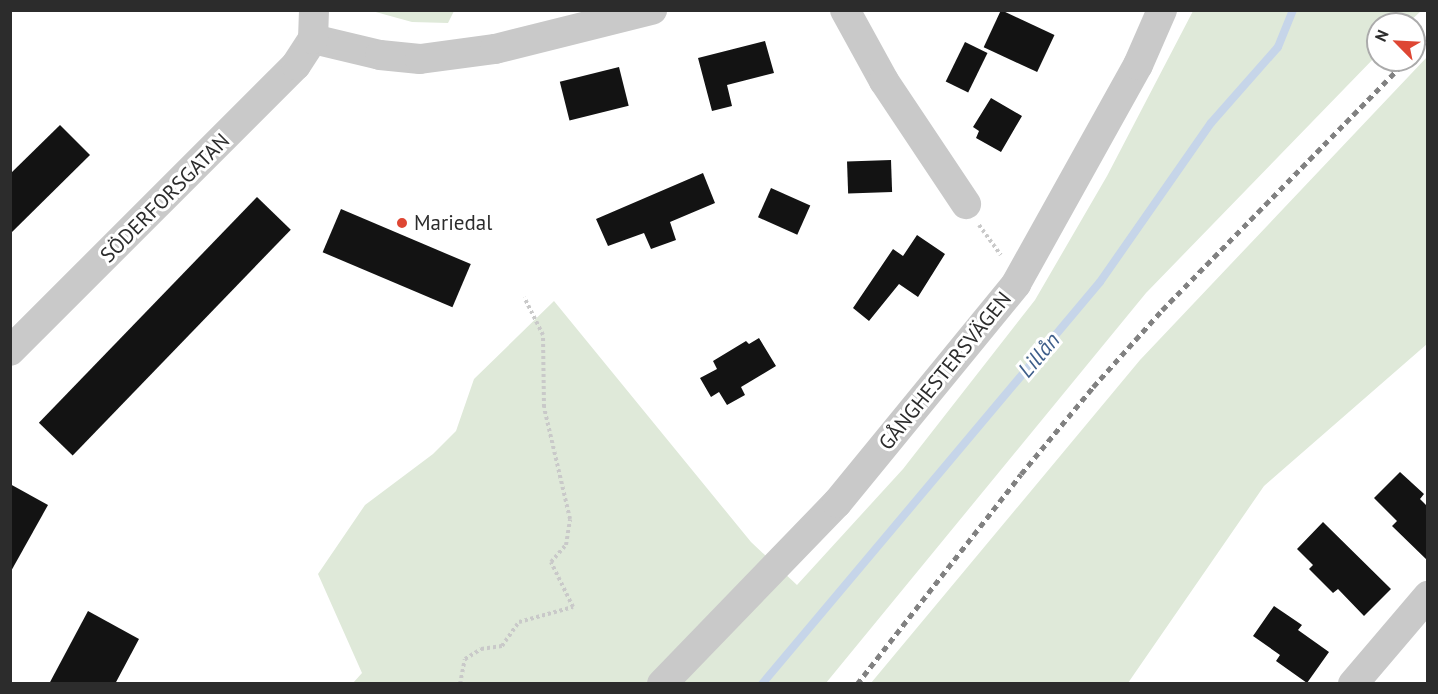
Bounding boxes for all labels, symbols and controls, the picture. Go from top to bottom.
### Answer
north arrow [1366,12,1426,72]
text: N [1370,27,1393,44]
street label: SÖDERFORSGATAN [95,128,235,268]
place label: Mariedal [414,210,492,236]
marker: Mariedal [395,216,409,230]
street label: GÅNGHESTERSVÄGEN [873,287,1017,455]
water label: Lillån [1013,327,1065,383]

